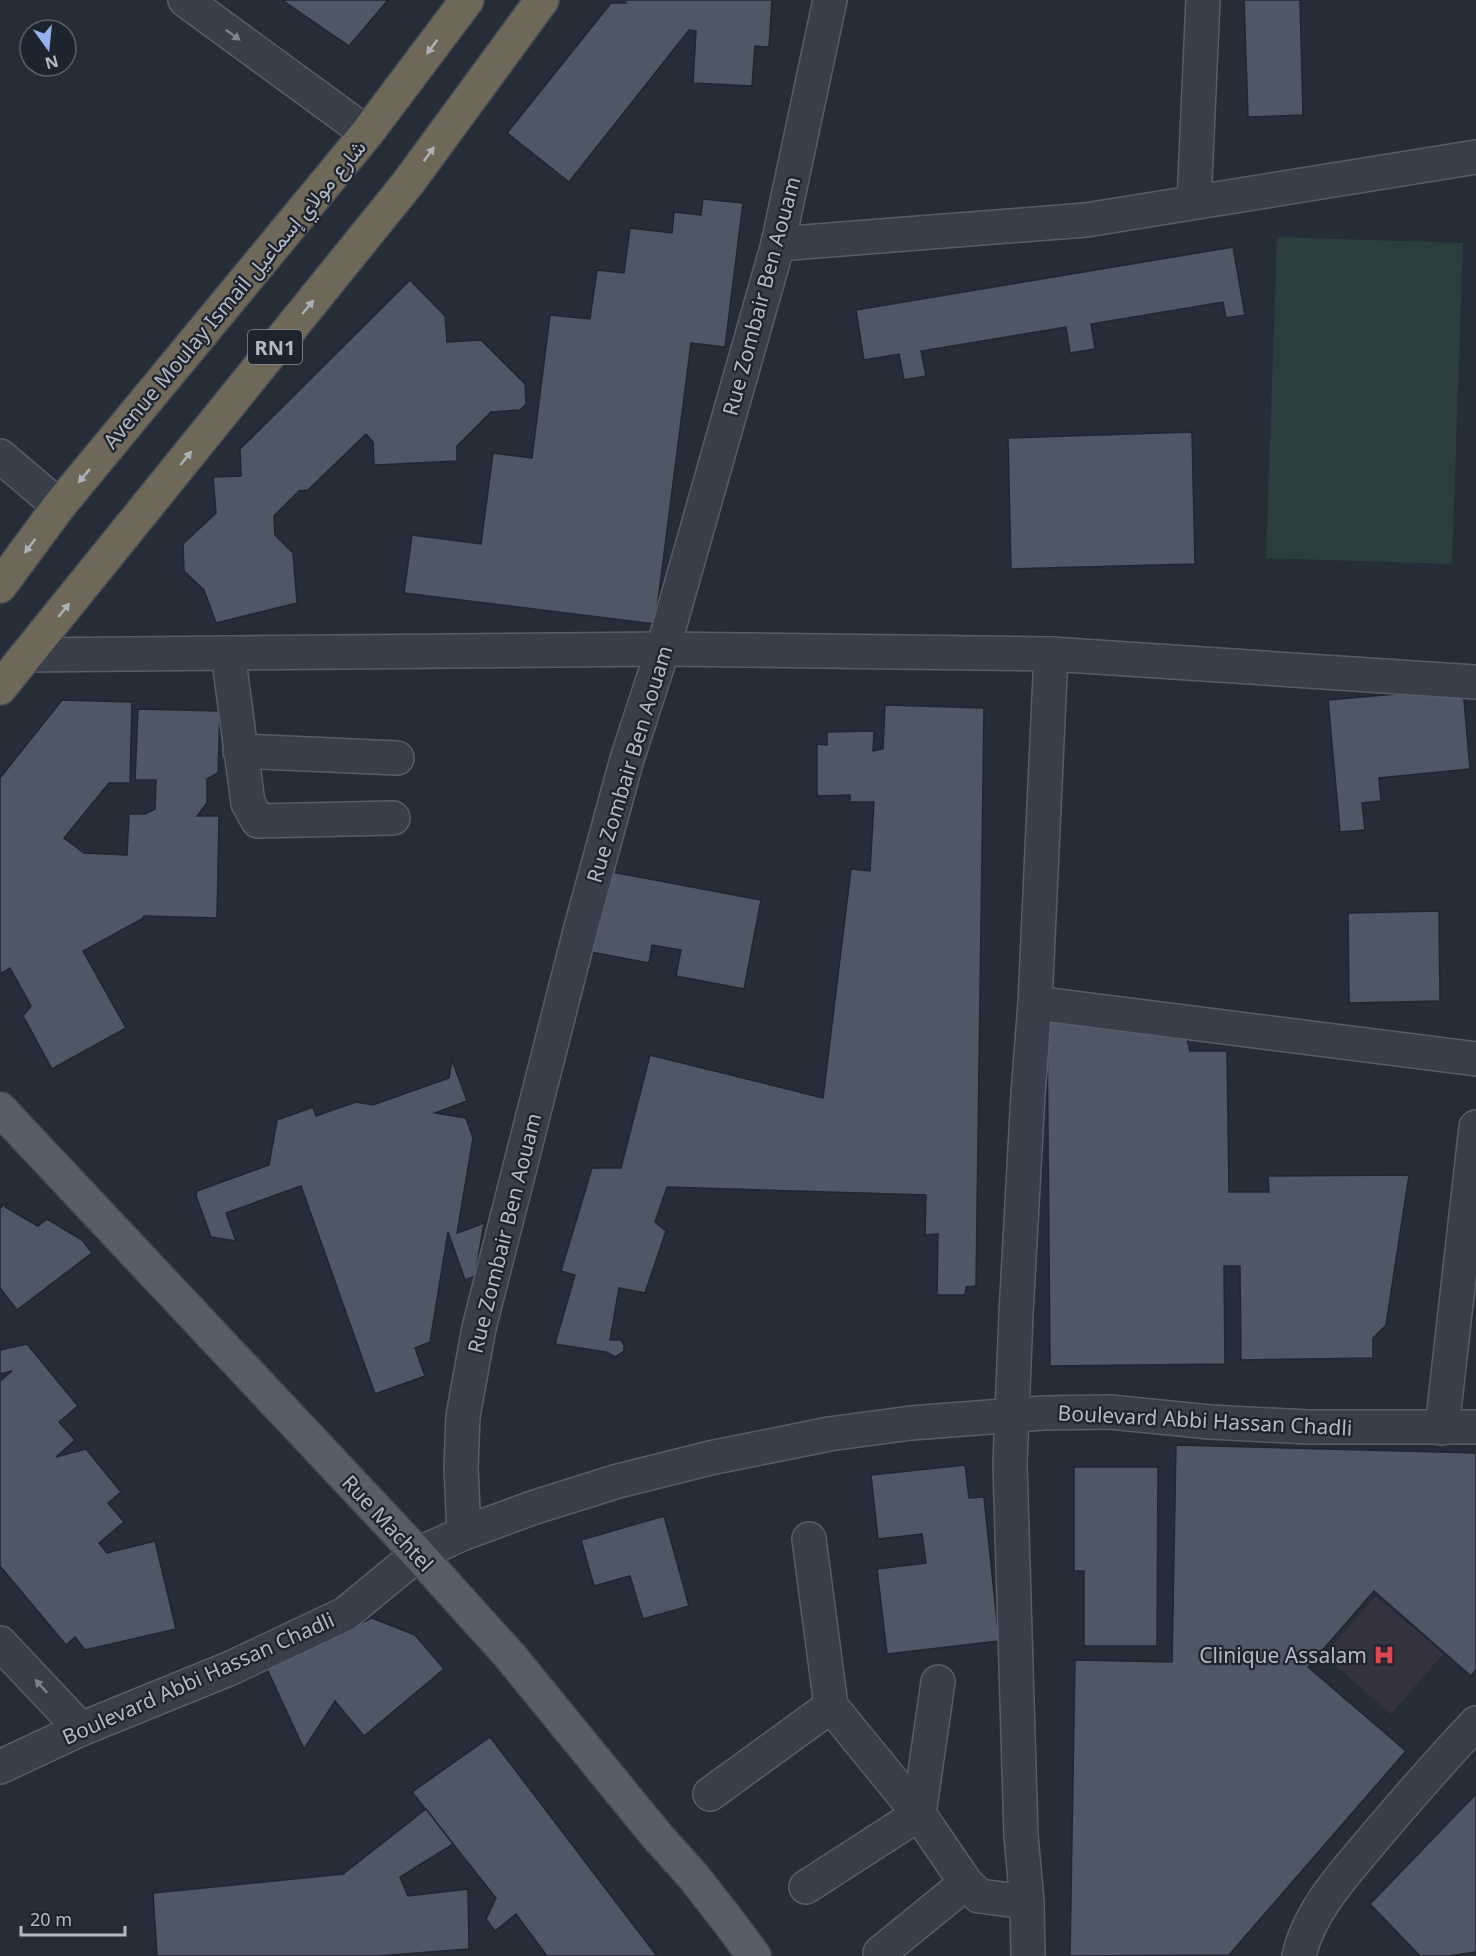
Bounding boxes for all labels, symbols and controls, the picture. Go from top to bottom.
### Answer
north arrow [18,18,78,78]
one-way arrow [225,28,240,40]
one-way arrow [426,39,438,54]
text: N [43,50,61,75]
street label: Avenue Moulay Ismail شارع مولاي إسماعيل [96,134,375,457]
one-way arrow [423,146,435,161]
street label: Rue Zombair Ben Aouam [716,173,806,419]
one-way arrow [302,299,314,314]
road number: RN1 [248,330,302,364]
one-way arrow [179,451,191,466]
one-way arrow [78,468,91,483]
one-way arrow [23,538,36,554]
one-way arrow [57,602,70,618]
street label: Rue Zombair Ben Aouam [580,642,678,886]
street label: Rue Zombair Ben Aouam [461,1110,547,1356]
street label: Boulevard Abbi Hassan Chadli [1057,1398,1353,1442]
street label: Rue Machtel [336,1469,440,1577]
street label: Boulevard Abbi Hassan Chadli [58,1605,338,1751]
place label: Clinique Assalam [1199,1641,1367,1669]
hospital icon: Clinique Assalam [1372,1643,1396,1667]
one-way arrow [34,1679,48,1694]
scale bar [21,1899,124,1937]
text: 20 m [30,1907,72,1931]

